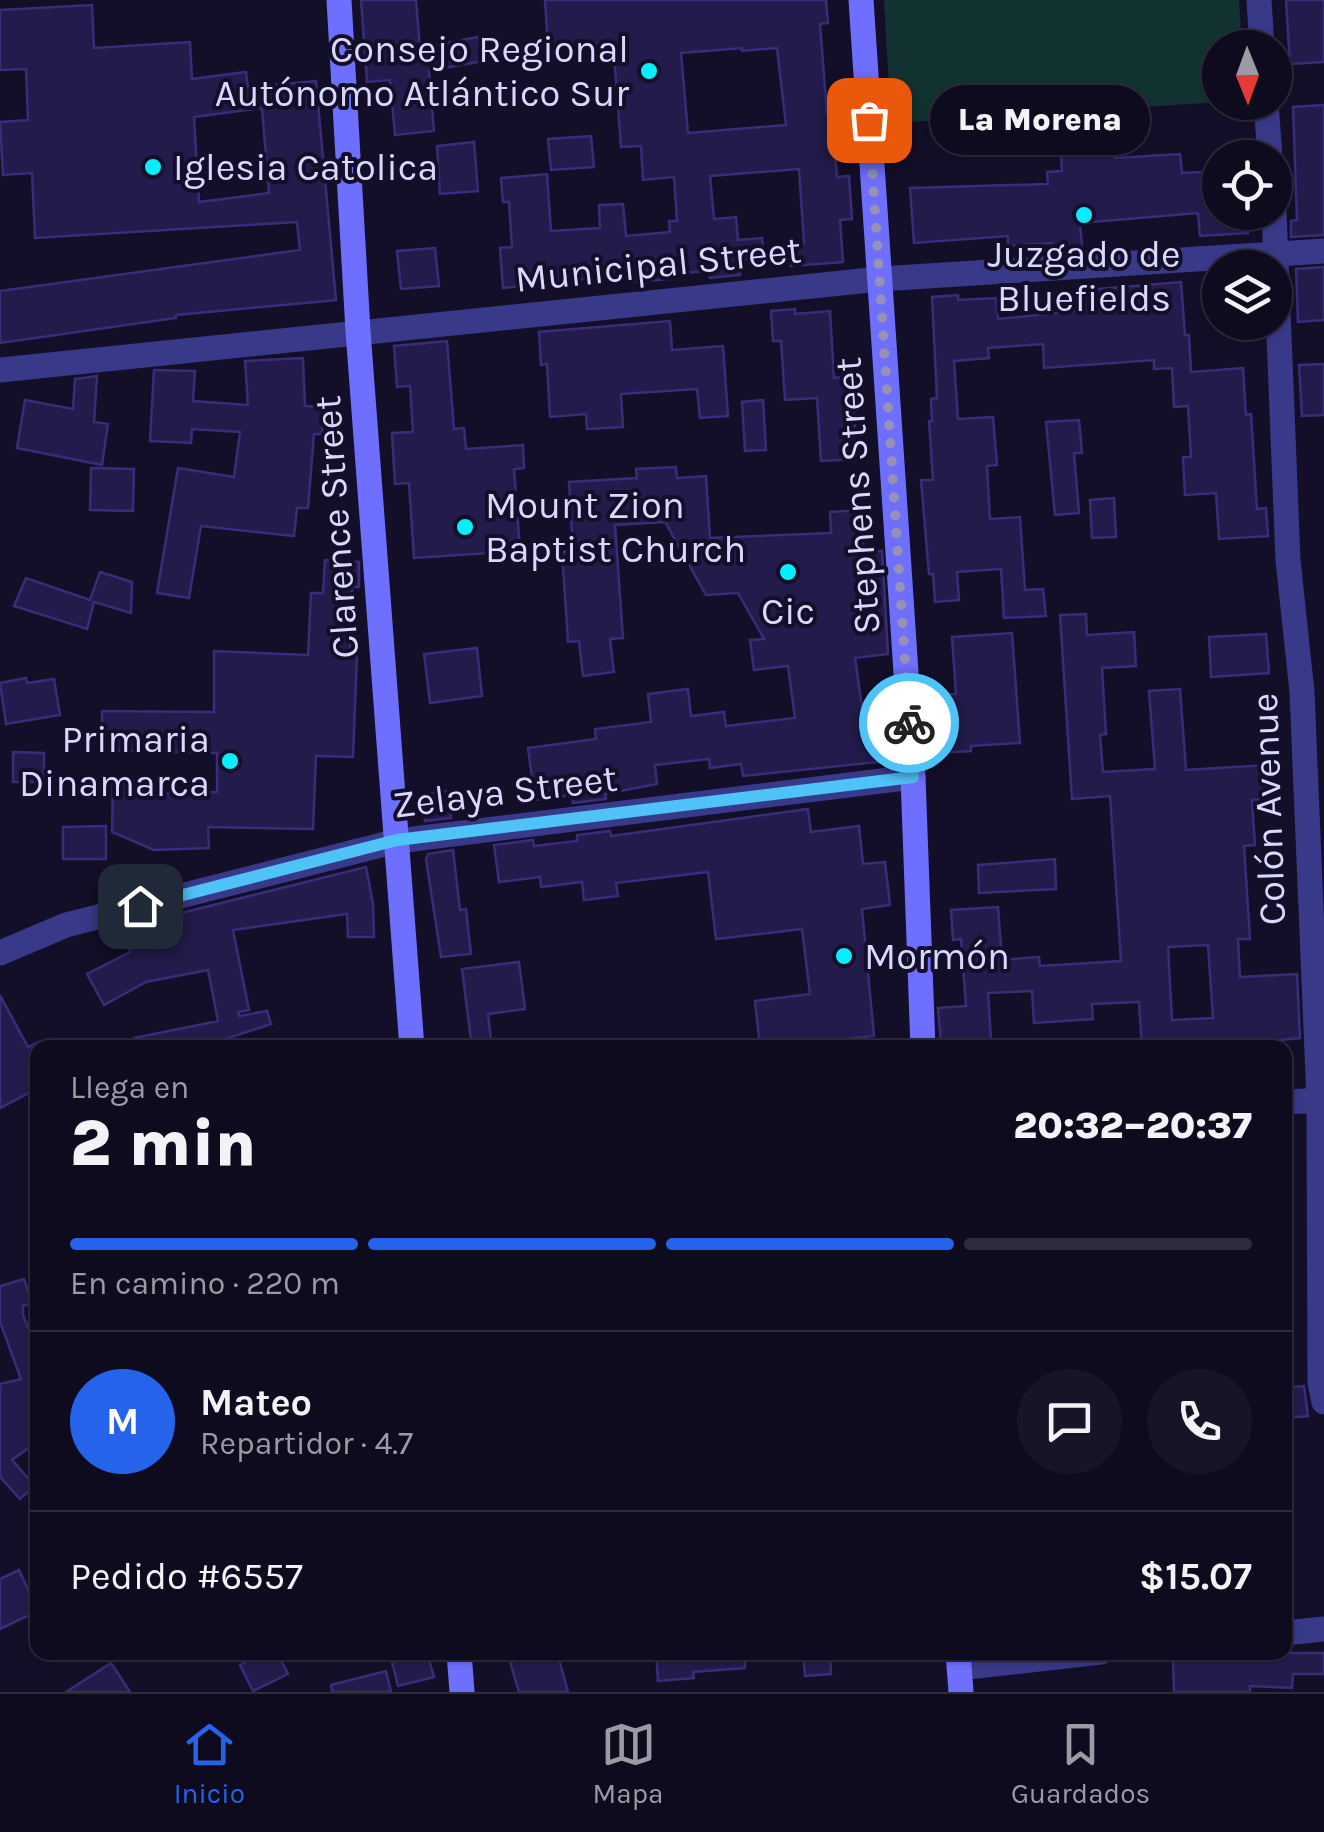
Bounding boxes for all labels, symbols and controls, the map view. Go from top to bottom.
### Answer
place label: Consejo Regional Autónomo Atlántico Sur [215,27,629,116]
north arrow [1202,30,1292,120]
map controls [1202,30,1292,340]
marker: Consejo Regional Autónomo Atlántico Sur [638,60,660,82]
pin [827,78,912,163]
callout: La Morena [929,85,1149,155]
icon: bag [842,93,897,148]
text: La Morena [958,101,1122,138]
button: locate [1202,140,1292,230]
place label: Iglesia Catolica [173,145,438,190]
marker: Iglesia Catolica [142,156,164,178]
marker: Juzgado de Bluefields [1073,204,1095,226]
street label: Municipal Street [513,227,803,302]
place label: Juzgado de Bluefields [987,232,1181,321]
button: layers [1202,250,1292,340]
street label: Stephens Street [825,356,890,636]
street label: Clarence Street [305,394,368,660]
place label: Mount Zion Baptist Church [485,483,746,572]
marker: Mount Zion Baptist Church [454,516,476,538]
marker: Cic [777,561,799,583]
place label: Cic [761,589,815,634]
courier [859,673,959,773]
street label: Colón Avenue [1242,692,1295,926]
icon: bike [882,696,937,751]
place label: Primaria Dinamarca [19,717,210,806]
marker: Primaria Dinamarca [219,750,241,772]
street label: Zelaya Street [390,755,620,828]
pin [98,864,183,949]
icon: home [113,879,168,934]
place label: Mormón [864,934,1010,979]
marker: Mormón [833,945,855,967]
text: Llega en [70,1069,189,1106]
text: 20:32–20:37 [1013,1103,1252,1148]
text: 2 min [70,1105,256,1181]
text: En camino · 220 m [70,1265,340,1302]
button: chat [1017,1369,1122,1474]
button: phone [1147,1369,1252,1474]
text: Mateo [200,1380,312,1425]
text: M [106,1399,139,1444]
text: Repartidor · 4.7 [200,1425,413,1462]
text: Pedido #6557 [70,1554,303,1599]
text: $15.07 [1139,1554,1252,1599]
tab: Inicio [174,1717,245,1810]
tab: Mapa [593,1717,663,1810]
tab: Guardados [1011,1717,1150,1810]

